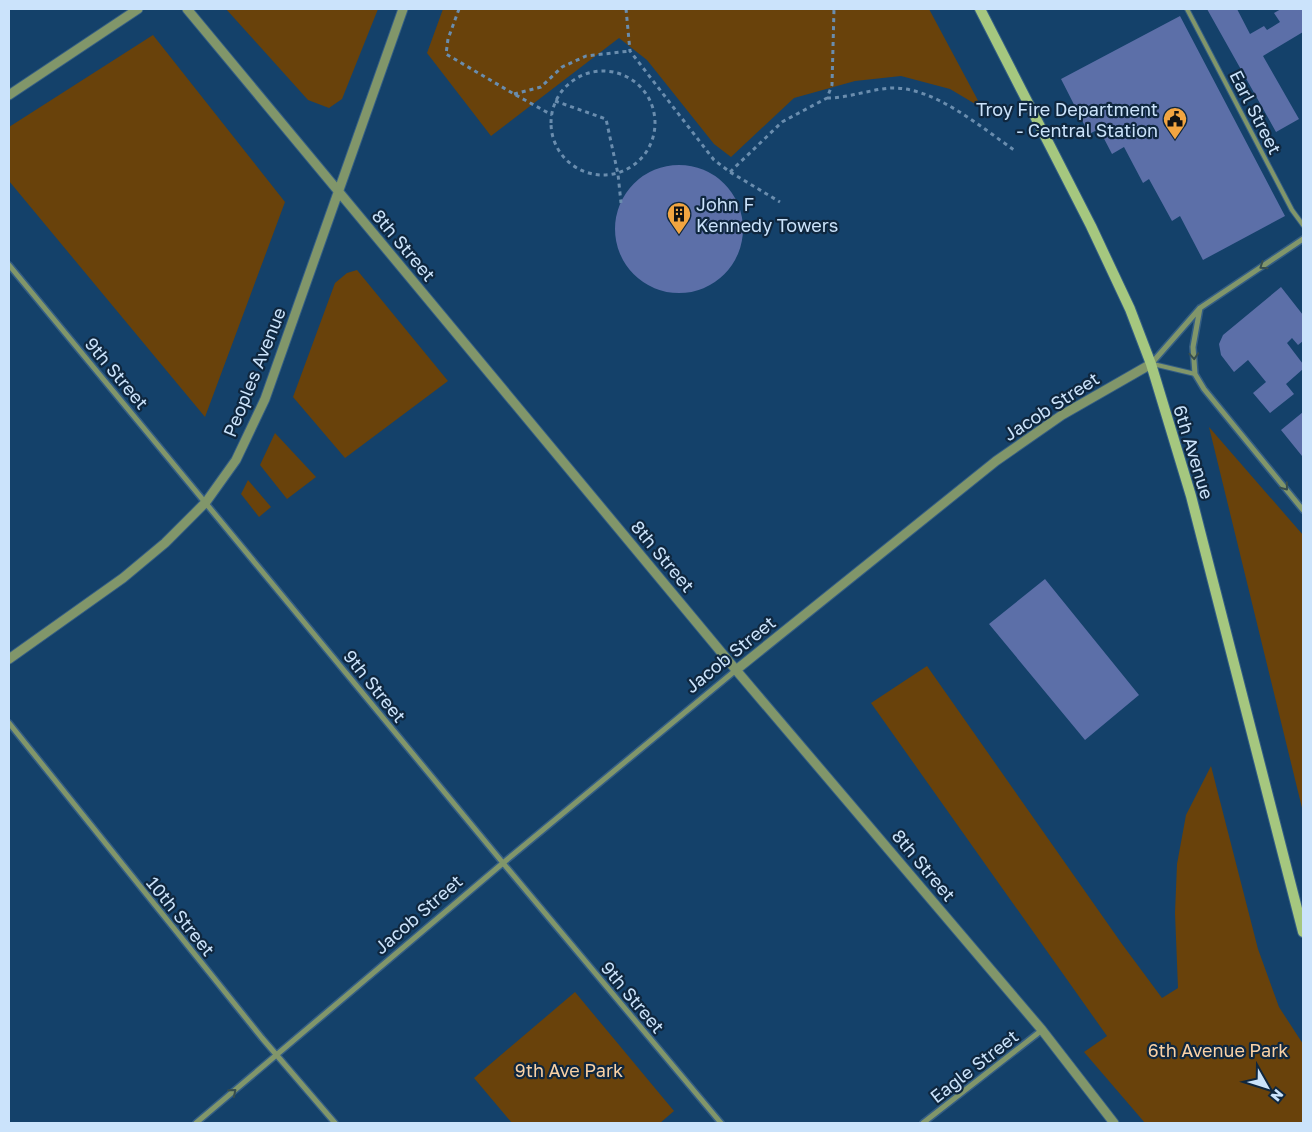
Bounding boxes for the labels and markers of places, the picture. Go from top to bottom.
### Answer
place label: Troy Fire Department - Central Station [976,98,1158,141]
public building icon: Troy Fire Department - Central Station [1162,106,1188,140]
place label: John F Kennedy Towers [696,193,838,236]
building icon: John F Kennedy Towers [666,201,692,235]

